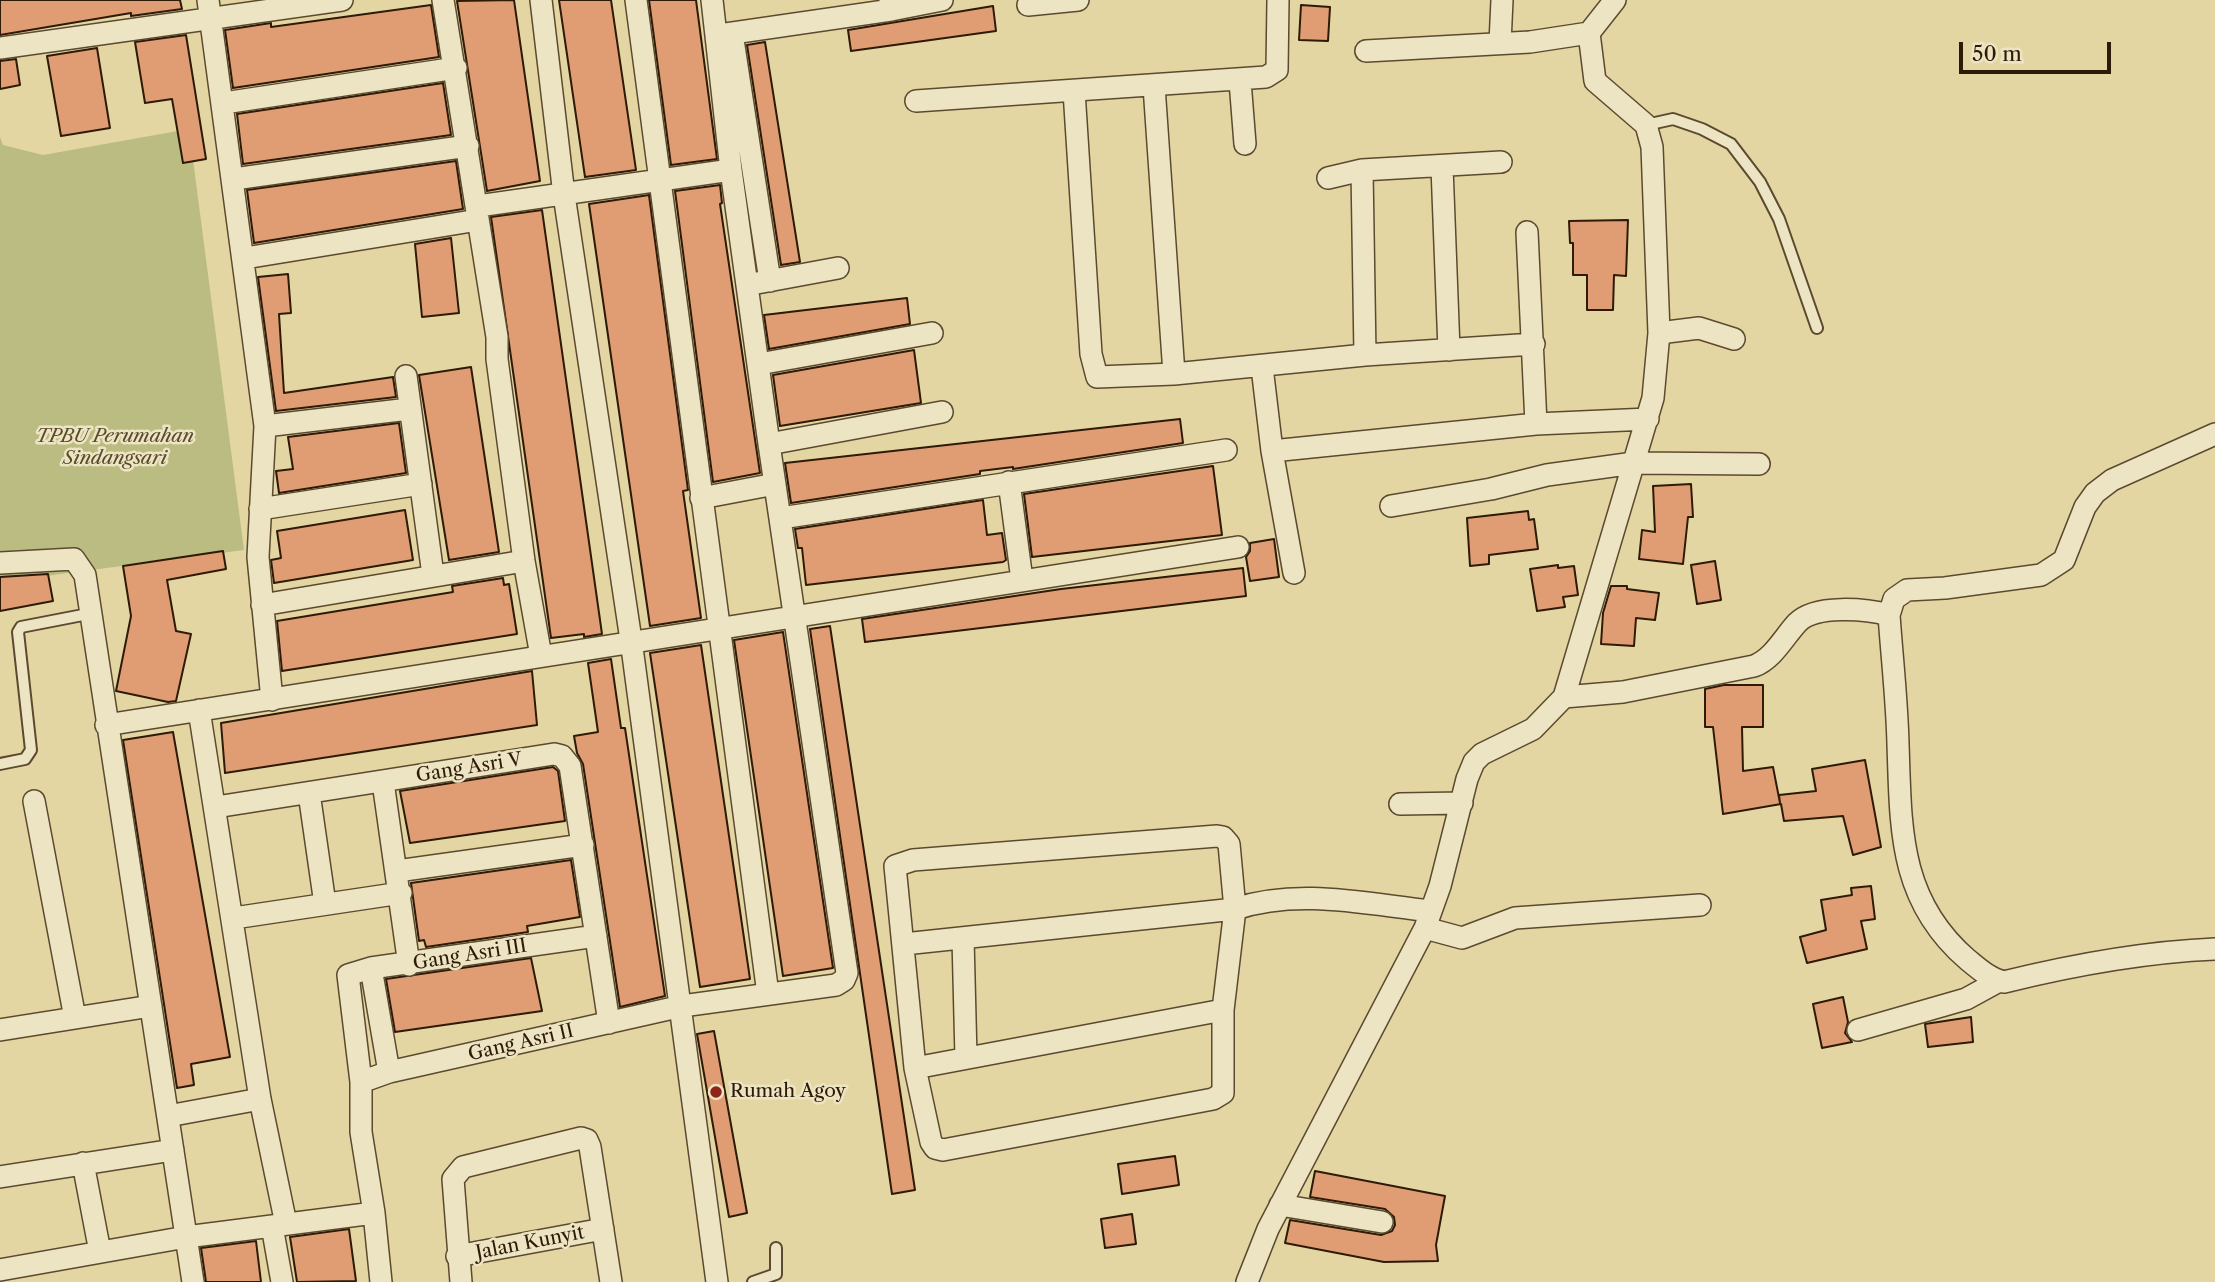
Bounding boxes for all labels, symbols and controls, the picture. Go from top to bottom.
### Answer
scale bar [1963,28,2115,72]
text: 50 m [1972,41,2022,66]
park label: TPBU Perumahan Sindangsari [36,426,194,470]
street label: Gang Asri V [414,748,524,788]
street label: Gang Asri III [411,935,529,975]
street label: Gang Asri II [466,1020,576,1066]
place label: Rumah Agoy [730,1081,846,1103]
marker: Rumah Agoy [708,1084,724,1100]
street label: Jalan Kunyit [474,1221,586,1265]

